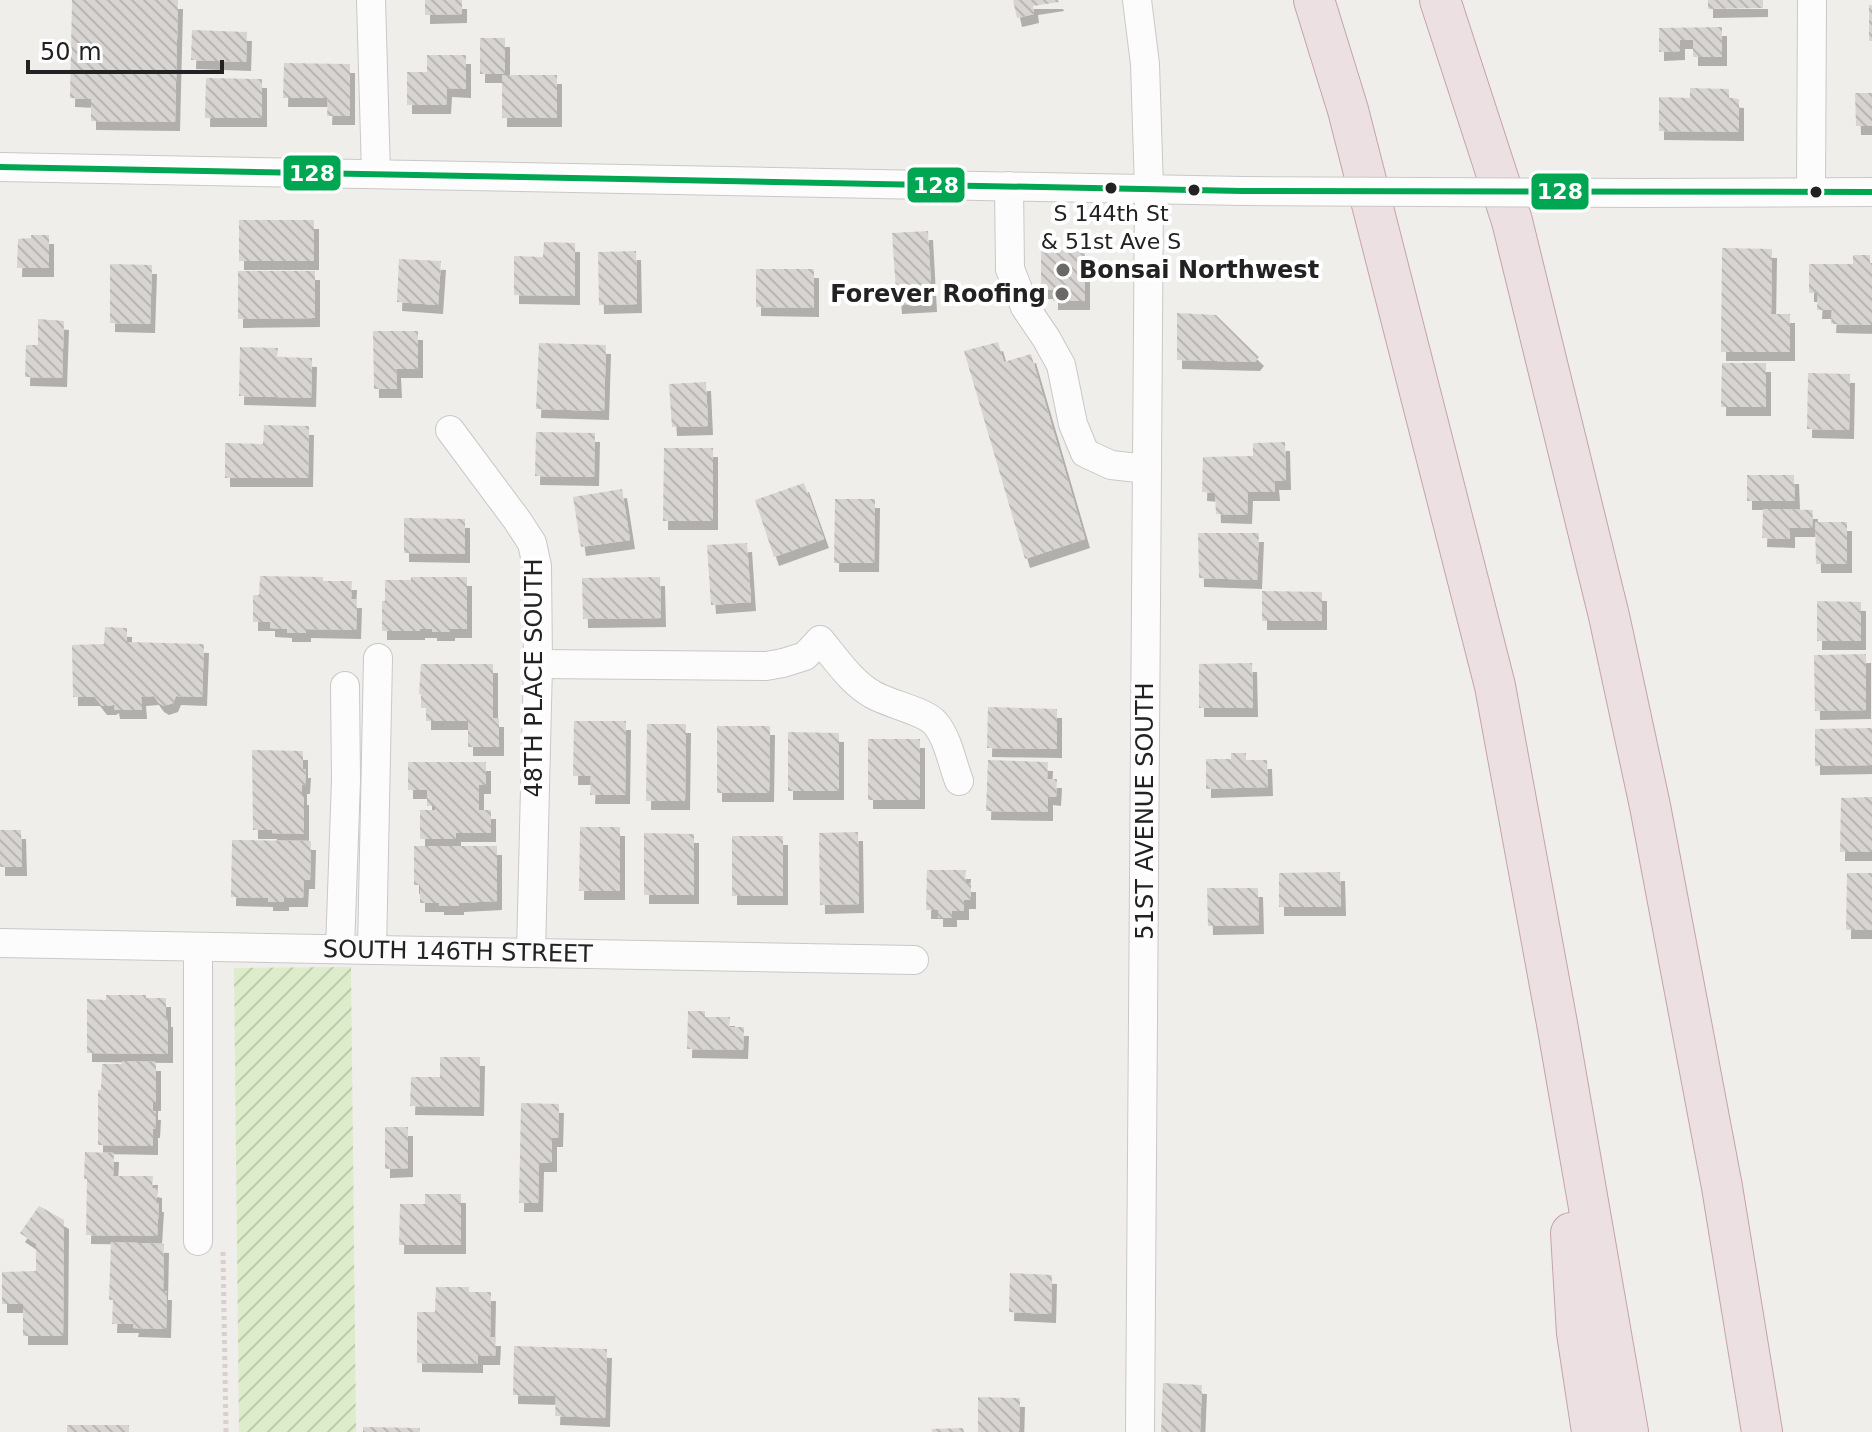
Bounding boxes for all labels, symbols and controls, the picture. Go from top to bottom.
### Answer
scale bar [28,24,222,74]
text: 50 m [40,38,102,66]
line badge: 128 [282,154,342,192]
text: 128 [289,161,335,186]
line badge: 128 [906,166,966,204]
line badge: 128 [1530,172,1590,211]
text: 128 [913,173,959,198]
text: 128 [1537,179,1583,204]
marker: S 144th St & 51st Ave S [1103,180,1119,196]
unlabelled marker [1186,182,1202,198]
unlabelled marker [1808,184,1824,200]
place label: S 144th St & 51st Ave S [1041,201,1181,254]
place label: Bonsai Northwest [1079,256,1319,284]
marker: Bonsai Northwest [1054,261,1072,279]
place label: Forever Roofing [830,280,1046,308]
marker: Forever Roofing [1053,285,1071,303]
street label: 48TH PLACE SOUTH [520,558,548,798]
street label: 51ST AVENUE SOUTH [1131,682,1159,940]
street label: SOUTH 146TH STREET [323,935,593,968]

